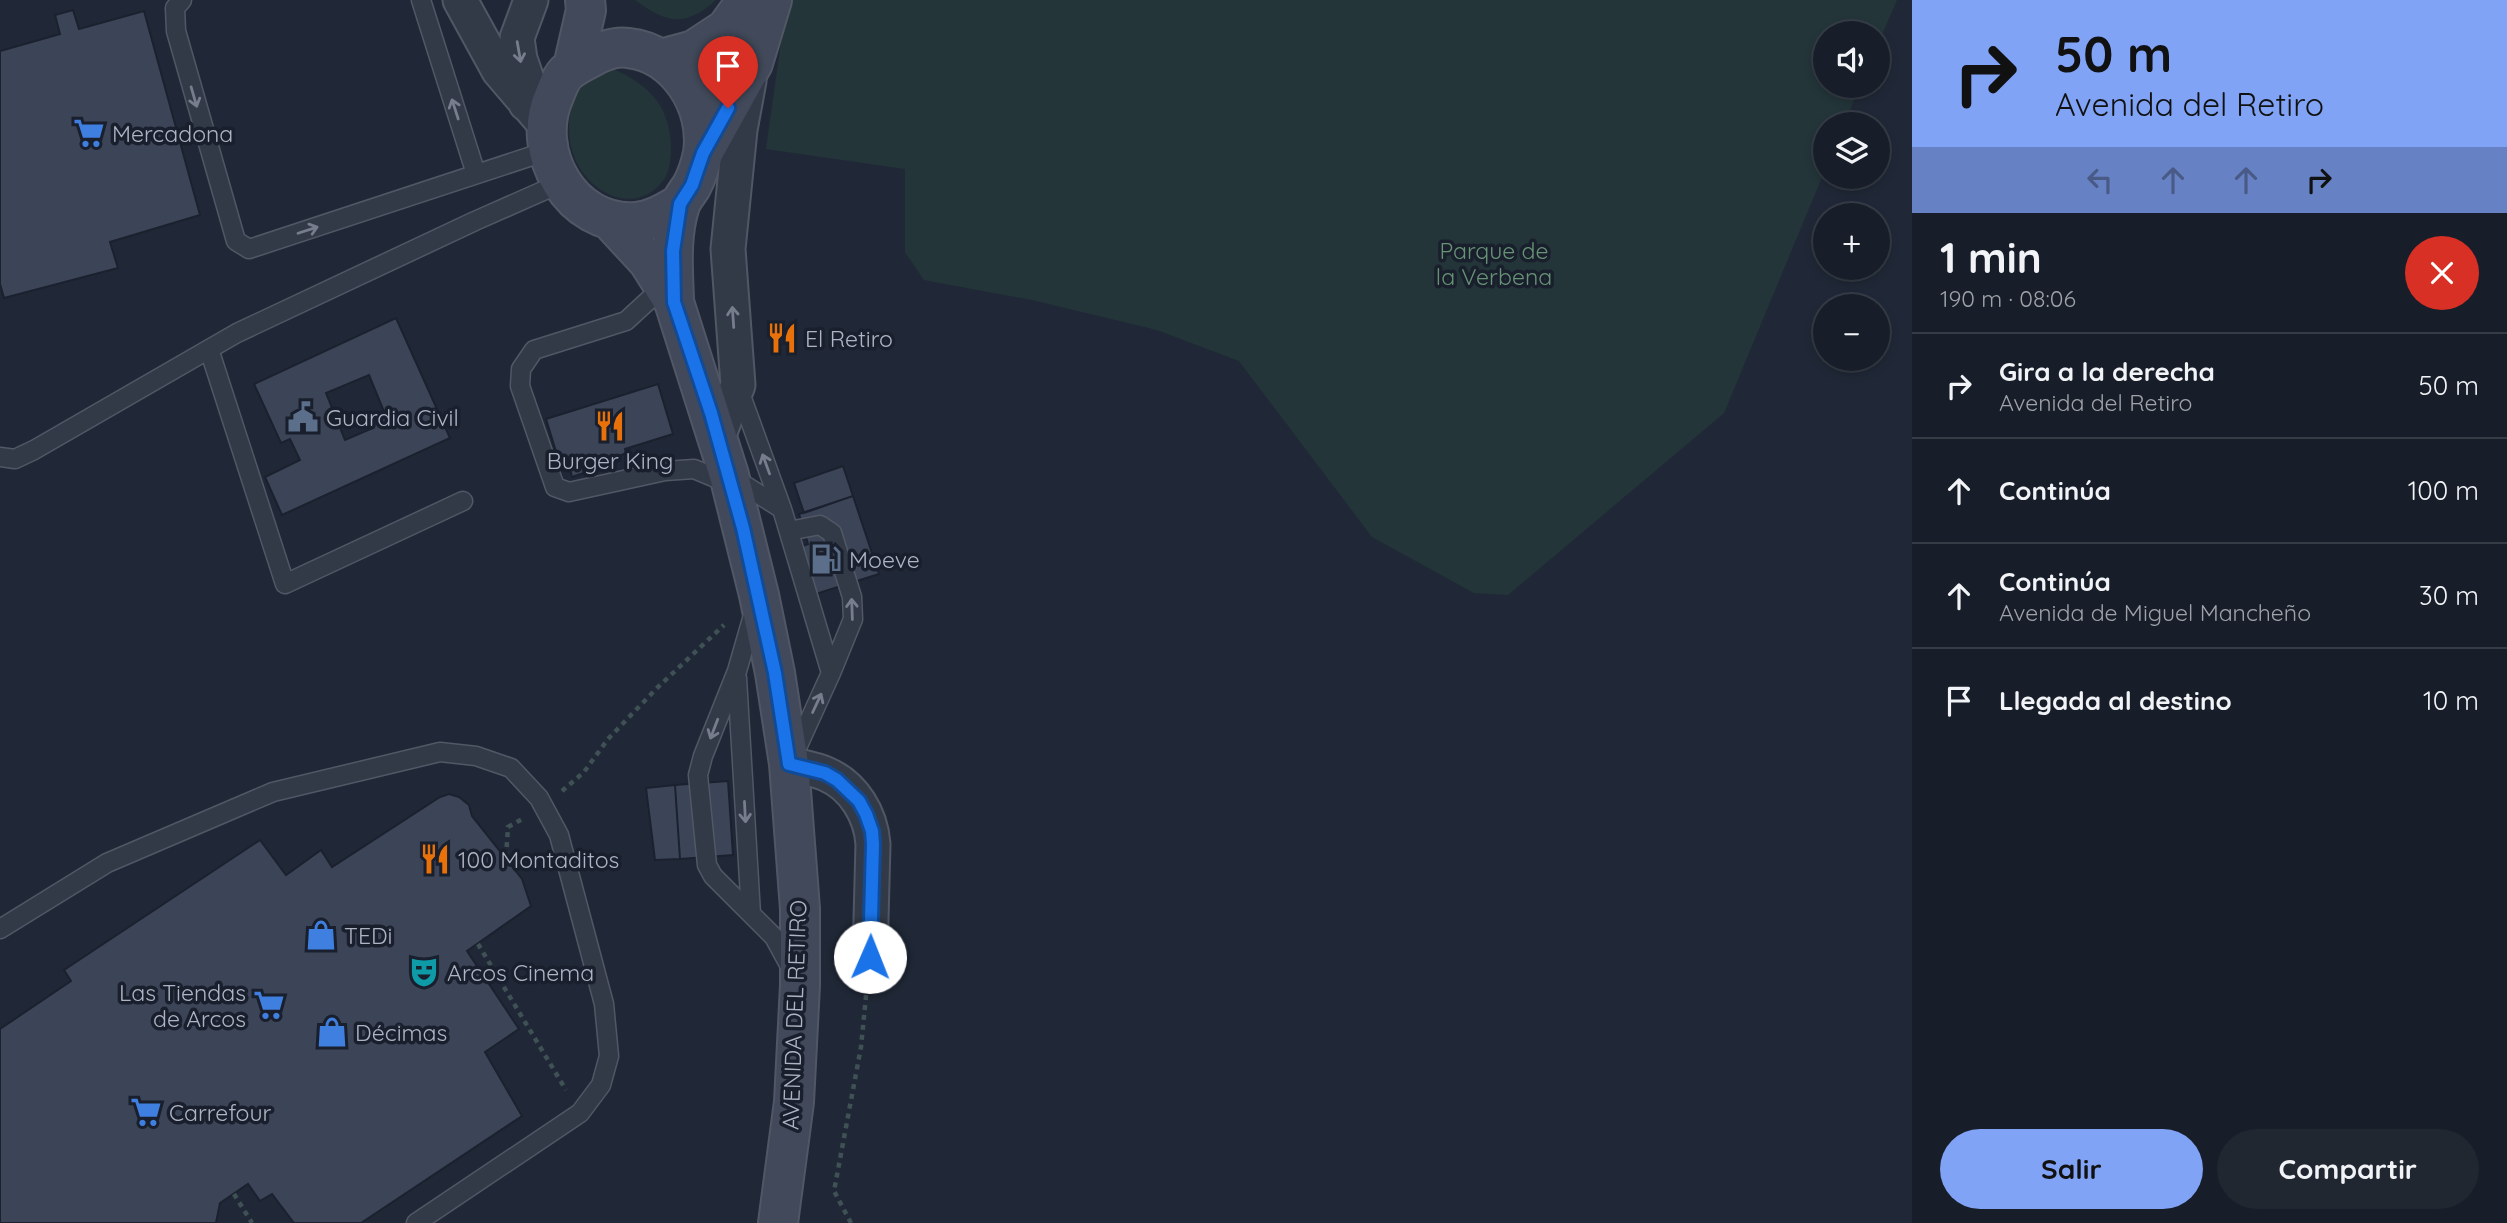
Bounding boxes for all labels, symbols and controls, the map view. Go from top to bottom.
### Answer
map controls [1813,21,1890,371]
button: sound [1813,21,1890,98]
text: 50 m [2055,23,2172,84]
icon: right [1940,28,2031,119]
pin [698,36,758,108]
one-way arrow [513,40,527,63]
icon: arrive [709,47,747,85]
text: Avenida del Retiro [2055,84,2324,124]
one-way arrow [189,86,202,108]
one-way arrow [448,98,461,120]
button: layers [1813,112,1890,189]
supermarket icon: Mercadona [72,116,106,150]
place label: Mercadona [112,119,233,148]
icon: left [2081,161,2119,199]
icon: ahead [2154,161,2192,199]
icon: ahead [2227,161,2265,199]
icon: right [2300,161,2338,199]
button: + [1813,203,1890,280]
one-way arrow [297,223,319,236]
text: 1 min [1940,231,2042,284]
park label: Parque de la Verbena [1436,236,1552,291]
button: close [2405,236,2479,310]
text: 190 m · 08:06 [1940,284,2076,313]
button: − [1813,294,1890,371]
one-way arrow [726,306,739,329]
restaurant icon: El Retiro [765,321,799,355]
place label: El Retiro [805,324,893,353]
text: Gira a la derecha [1999,355,2215,388]
icon: right [1940,367,1978,405]
text: 50 m [2419,369,2479,402]
text: Avenida del Retiro [1999,388,2192,417]
public building icon: Guardia Civil [286,400,320,434]
place label: Guardia Civil [326,403,459,432]
restaurant icon: Burger King [593,409,627,443]
place label: Burger King [547,446,673,475]
one-way arrow [759,453,771,475]
icon: ahead [1940,472,1978,510]
text: Continúa [1999,474,2111,507]
text: 100 m [2408,474,2479,507]
fuel station icon: Moeve [809,542,843,576]
place label: Moeve [849,545,920,574]
text: Continúa [1999,565,2111,598]
icon: ahead [1940,577,1978,615]
text: 30 m [2419,579,2479,612]
one-way arrow [846,597,859,620]
text: Avenida de Miguel Mancheño [1999,598,2311,627]
icon: arrive [1940,682,1978,720]
text: Llegada al destino [1999,684,2232,717]
text: 10 m [2423,684,2479,717]
one-way arrow [812,692,825,713]
one-way arrow [706,718,719,740]
one-way arrow [739,800,752,823]
restaurant icon: 100 Montaditos [418,842,452,876]
place label: 100 Montaditos [458,845,619,874]
street label: AVENIDA DEL RETIRO [775,899,813,1131]
shop icon: TEDi [304,918,338,952]
position arrow [833,920,907,994]
place label: TEDi [344,921,392,950]
theatre icon: Arcos Cinema [407,955,441,989]
place label: Arcos Cinema [447,958,594,987]
place label: Las Tiendas de Arcos [119,978,246,1033]
supermarket icon: Las Tiendas de Arcos [252,988,286,1022]
shop icon: Décimas [315,1015,349,1049]
place label: Décimas [355,1018,447,1047]
supermarket icon: Carrefour [129,1095,163,1129]
place label: Carrefour [169,1098,272,1127]
button: Salir [1940,1129,2203,1209]
button: Compartir [2217,1129,2479,1209]

